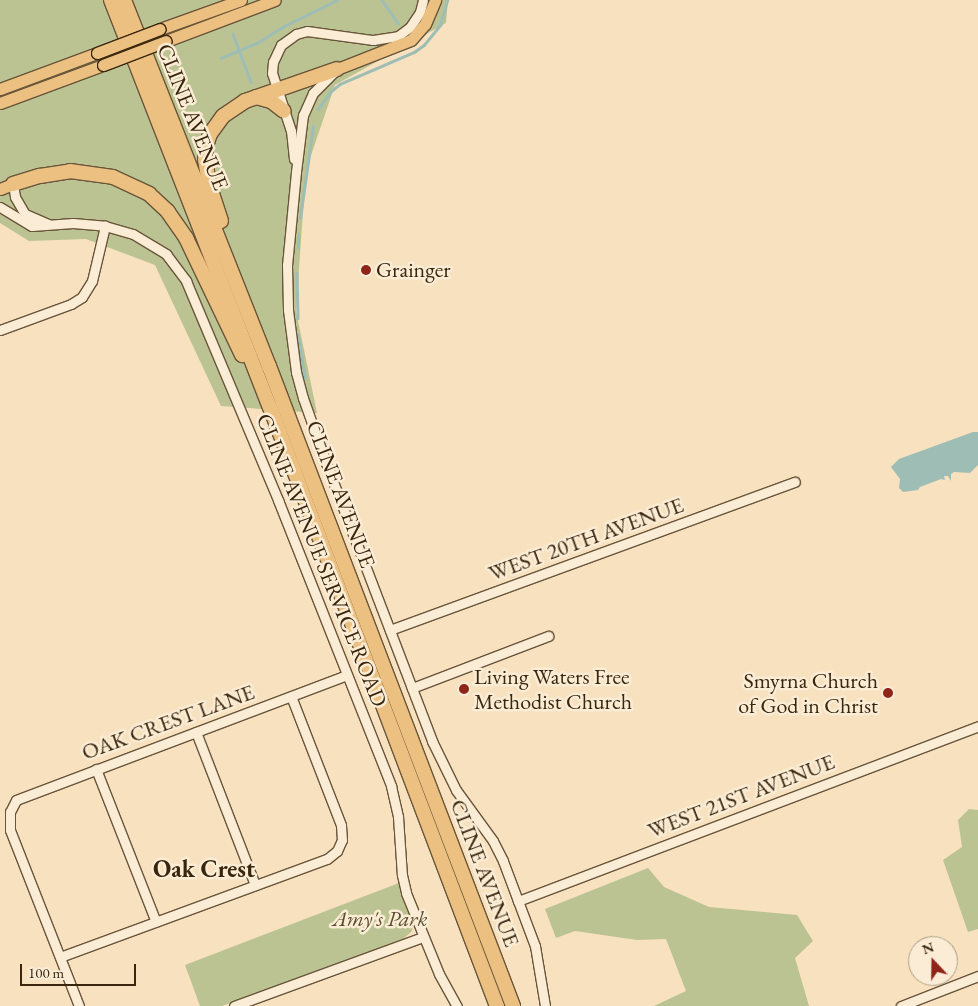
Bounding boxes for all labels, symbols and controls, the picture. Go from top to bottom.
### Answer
street label: CLINE AVENUE [152,40,234,194]
place label: Grainger [376,257,451,283]
marker: Grainger [360,264,372,276]
street label: CLINE AVENUE SERVICE ROAD [251,409,393,711]
street label: CLINE AVENUE [301,417,381,571]
street label: WEST 20TH AVENUE [485,491,687,587]
place label: Living Waters Free Methodist Church [474,663,632,714]
place label: Smyrna Church of God in Christ [738,667,878,718]
street label: OAK CREST LANE [78,679,258,765]
marker: Living Waters Free Methodist Church [458,683,470,695]
marker: Smyrna Church of God in Christ [882,687,894,699]
street label: WEST 21ST AVENUE [644,748,838,844]
street label: CLINE AVENUE [445,796,525,950]
district label: Oak Crest [153,855,255,883]
park label: Amy's Park [333,906,427,932]
north arrow [908,936,958,986]
text: N [919,938,936,958]
scale bar [22,954,139,986]
text: 100 m [28,963,64,982]

